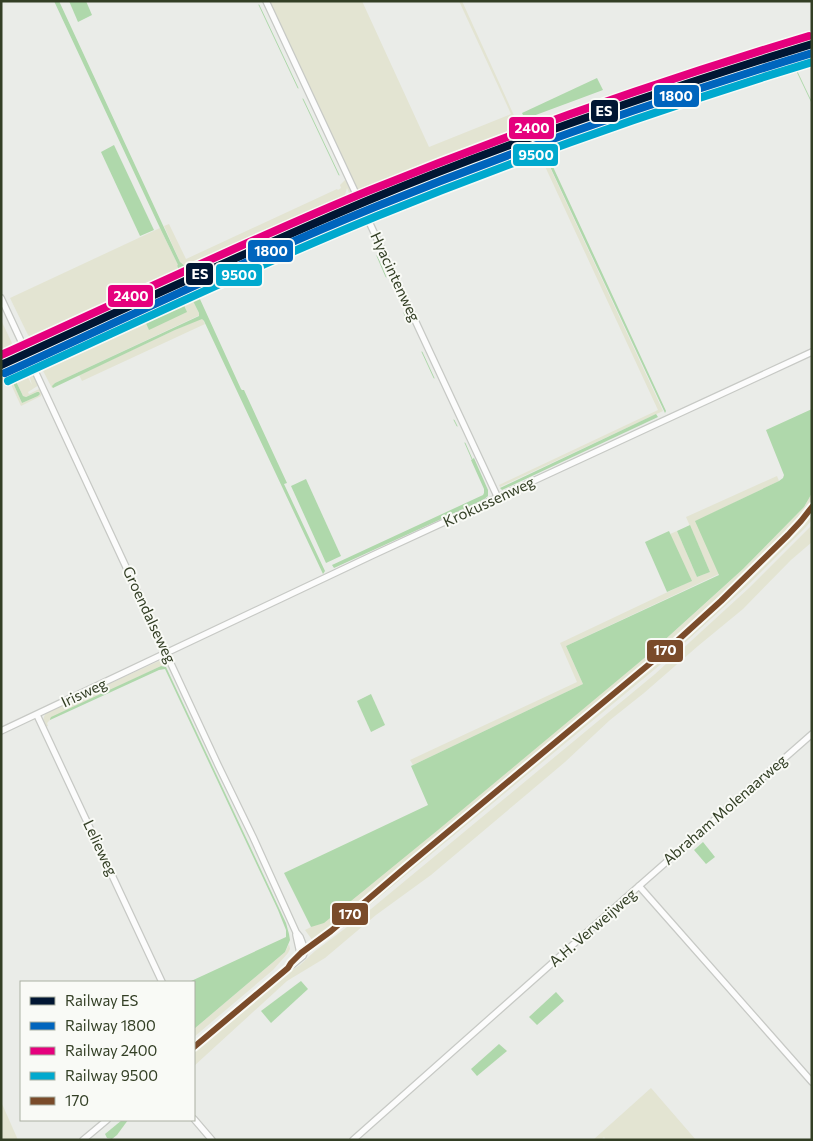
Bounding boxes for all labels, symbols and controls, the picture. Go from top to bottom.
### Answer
line badge: 1800 [653,84,700,108]
text: 1800 [659,87,693,104]
line badge: ES [590,99,619,123]
text: ES [596,102,612,119]
line badge: 2400 [508,116,555,140]
text: 2400 [515,119,549,136]
line badge: 9500 [512,143,559,167]
text: 9500 [518,146,554,163]
street label: Hyacintenweg [367,229,425,324]
line badge: 1800 [247,239,294,263]
text: 1800 [254,242,288,259]
line badge: ES [185,262,214,286]
line badge: 9500 [215,263,263,287]
text: ES [192,265,208,282]
text: 9500 [221,266,257,283]
line badge: 2400 [107,284,154,308]
text: 2400 [114,287,148,304]
street label: Krokussenweg [440,472,537,530]
street label: Groendalseweg [120,563,180,666]
line badge: 170 [646,639,684,663]
text: 170 [653,641,677,658]
street label: Irisweg [58,674,109,710]
street label: Abraham Molenaarweg [659,750,790,868]
street label: Lelieweg [80,817,122,878]
street label: A.H. Verweijweg [545,884,640,970]
line badge: 170 [331,902,369,926]
text: 170 [338,905,362,922]
legend [20,981,195,1121]
text: Railway ES [65,991,139,1009]
text: Railway 1800 [65,1016,156,1034]
text: Railway 2400 [65,1041,157,1059]
text: Railway 9500 [65,1066,158,1084]
text: 170 [65,1091,89,1109]

